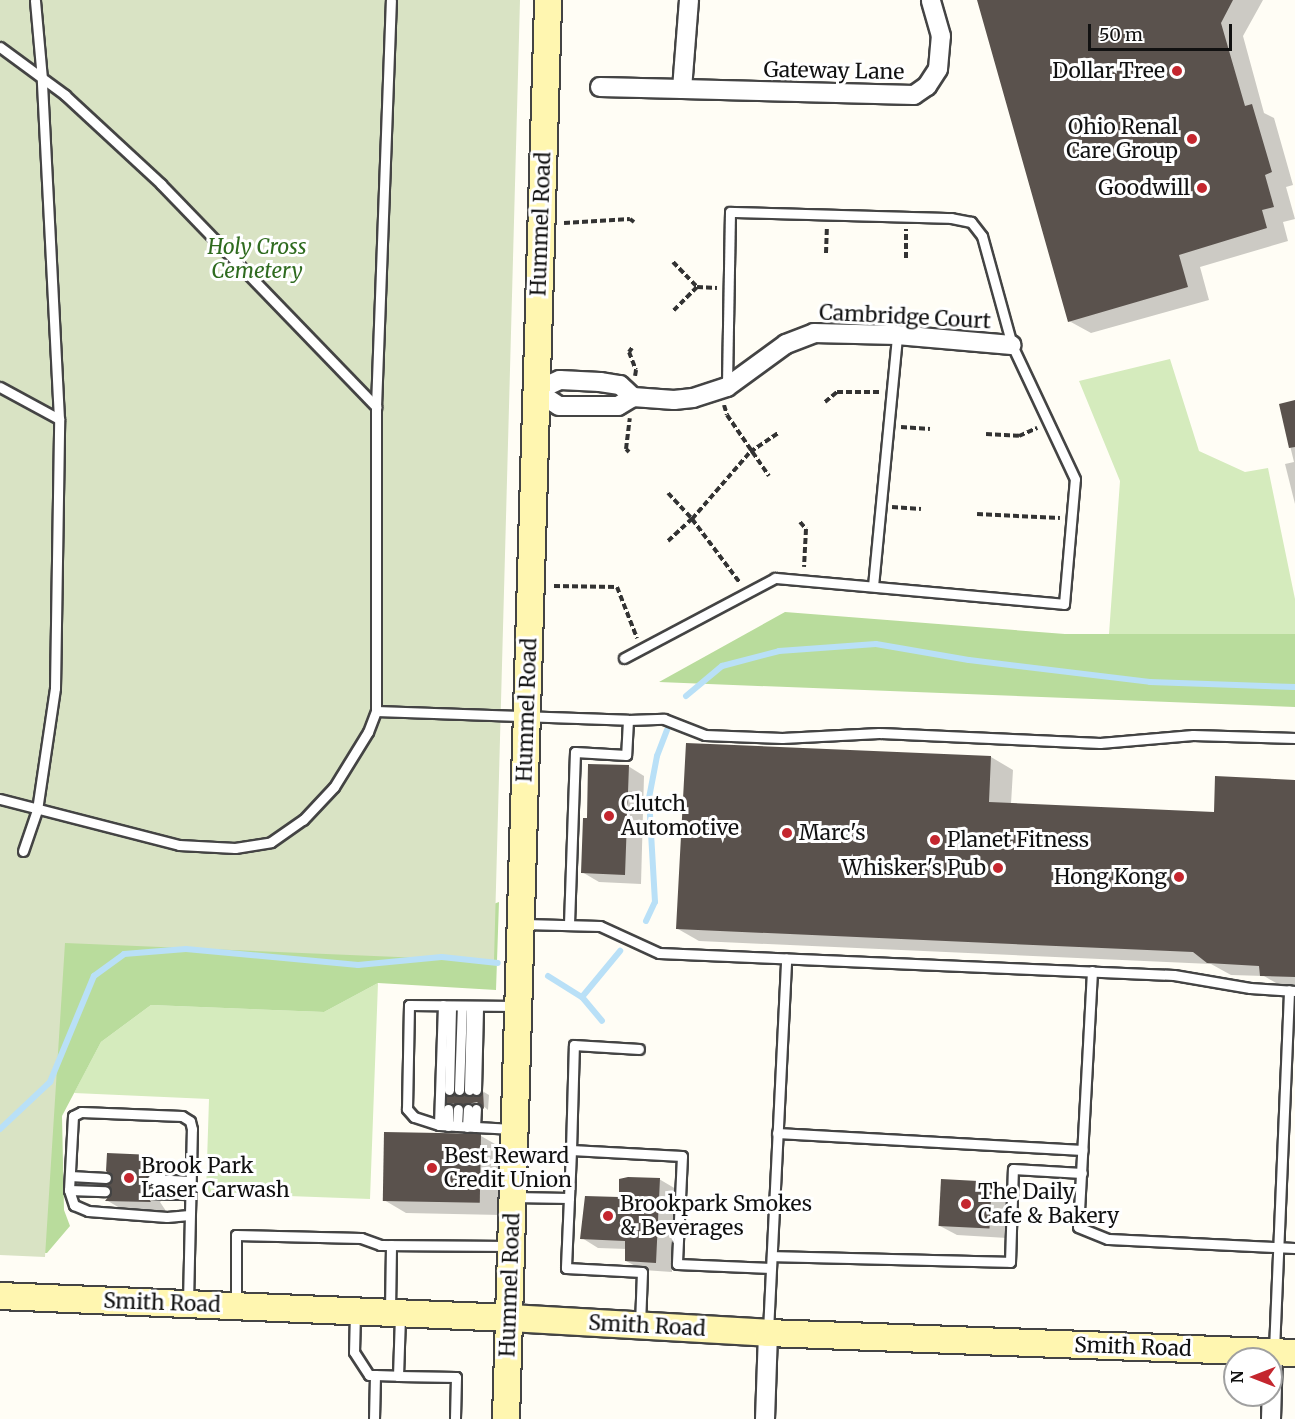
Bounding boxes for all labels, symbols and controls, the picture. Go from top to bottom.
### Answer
scale bar [1091,12,1235,50]
text: 50 m [1099,23,1143,46]
street label: Gateway Lane [763,57,905,85]
place label: Dollar Tree [1052,58,1165,84]
marker: Dollar Tree [1170,64,1184,78]
place label: Ohio Renal Care Group [1066,114,1178,164]
marker: Ohio Renal Care Group [1183,130,1201,148]
street label: Hummel Road [526,151,556,297]
place label: Goodwill [1098,175,1190,201]
marker: Goodwill [1195,181,1209,195]
park label: Holy Cross Cemetery [207,234,307,284]
street label: Cambridge Court [819,300,991,334]
street label: Hummel Road [512,637,542,783]
place label: Clutch Automotive [621,791,739,841]
marker: Clutch Automotive [602,809,616,823]
place label: Marc's [799,820,866,846]
marker: Marc's [780,826,794,840]
place label: Planet Fitness [947,827,1089,853]
marker: Planet Fitness [928,833,942,847]
place label: Whisker's Pub [842,855,986,881]
marker: Whisker's Pub [991,861,1005,875]
place label: Hong Kong [1054,864,1167,890]
marker: Hong Kong [1172,870,1186,884]
place label: Best Reward Credit Union [444,1143,572,1193]
place label: Brook Park Laser Carwash [141,1153,290,1203]
marker: Best Reward Credit Union [425,1161,439,1175]
marker: Brook Park Laser Carwash [122,1171,136,1185]
place label: The Daily Cafe & Bakery [978,1179,1119,1229]
place label: Brookpark Smokes & Beverages [620,1191,812,1241]
marker: The Daily Cafe & Bakery [959,1197,973,1211]
marker: Brookpark Smokes & Beverages [601,1209,615,1223]
street label: Hummel Road [495,1212,525,1358]
street label: Smith Road [103,1288,221,1318]
street label: Smith Road [588,1310,706,1342]
street label: Smith Road [1074,1332,1192,1362]
north arrow [1223,1347,1283,1407]
text: N [1227,1371,1247,1383]

